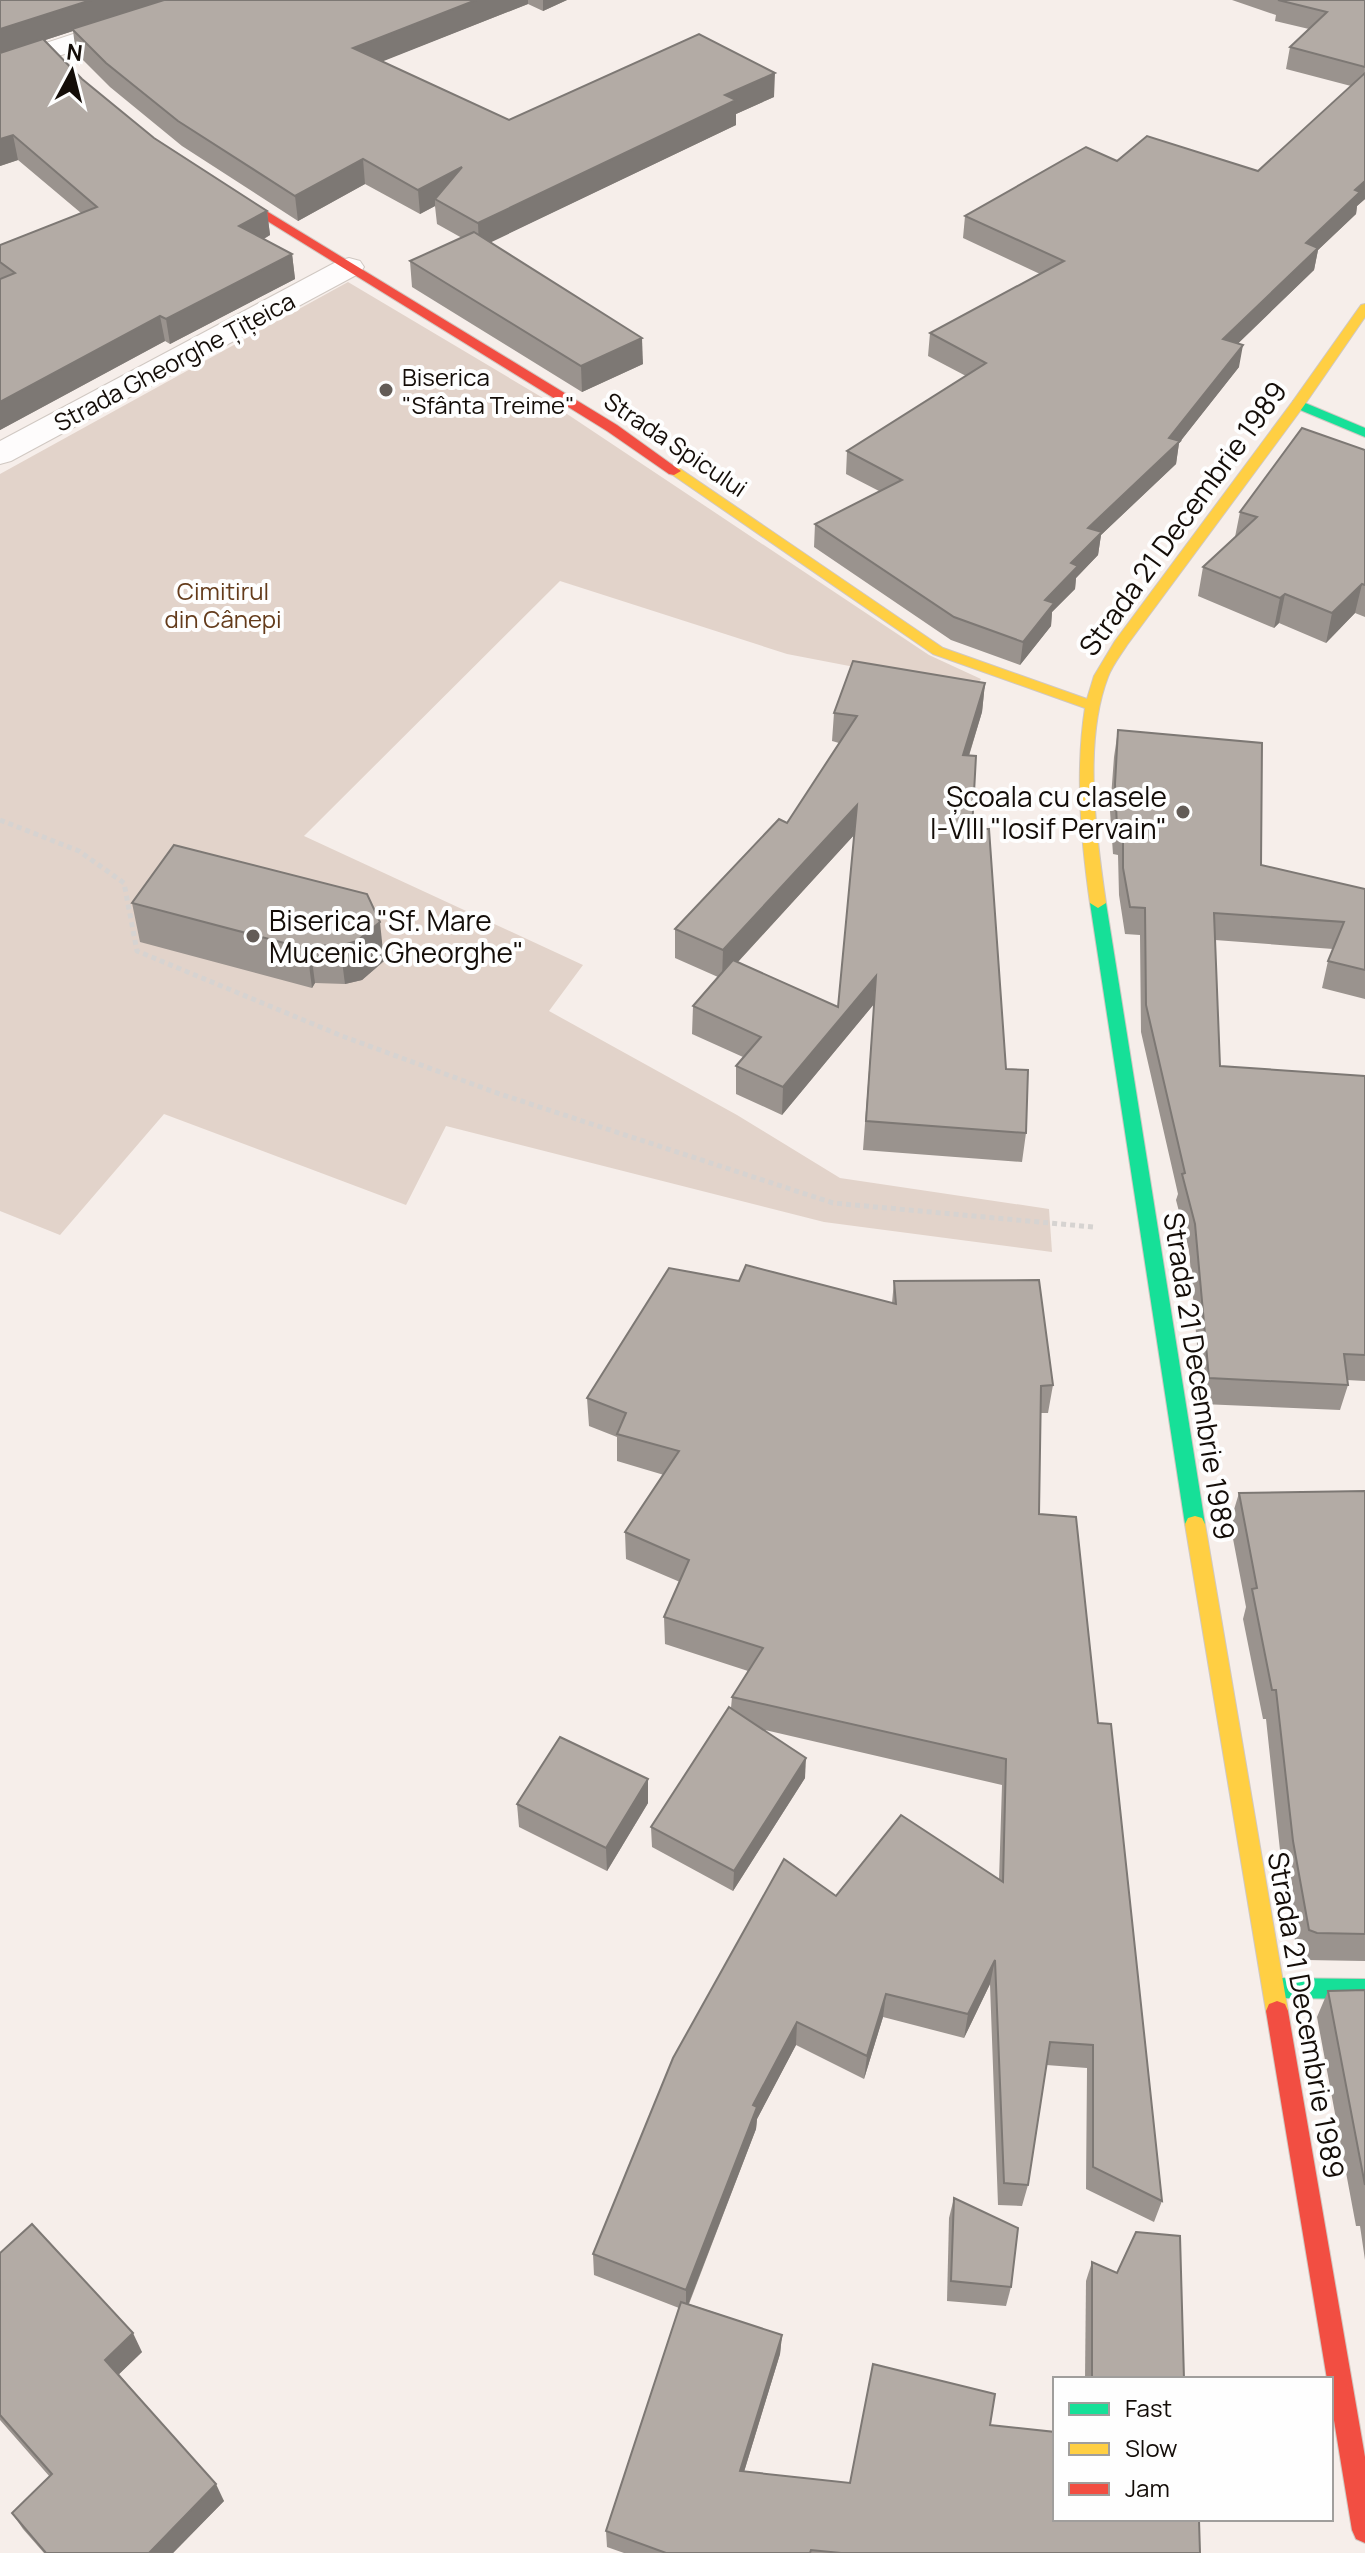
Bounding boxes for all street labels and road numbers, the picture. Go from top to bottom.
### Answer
street label: Strada Gheorghe Țițeica [48,283,300,439]
street label: Strada 21 Decembrie 1989 [1069,373,1295,663]
street label: Strada Spicului [598,384,754,504]
street label: Strada 21 Decembrie 1989 [1155,1210,1245,1542]
street label: Strada 21 Decembrie 1989 [1260,1849,1354,2181]

